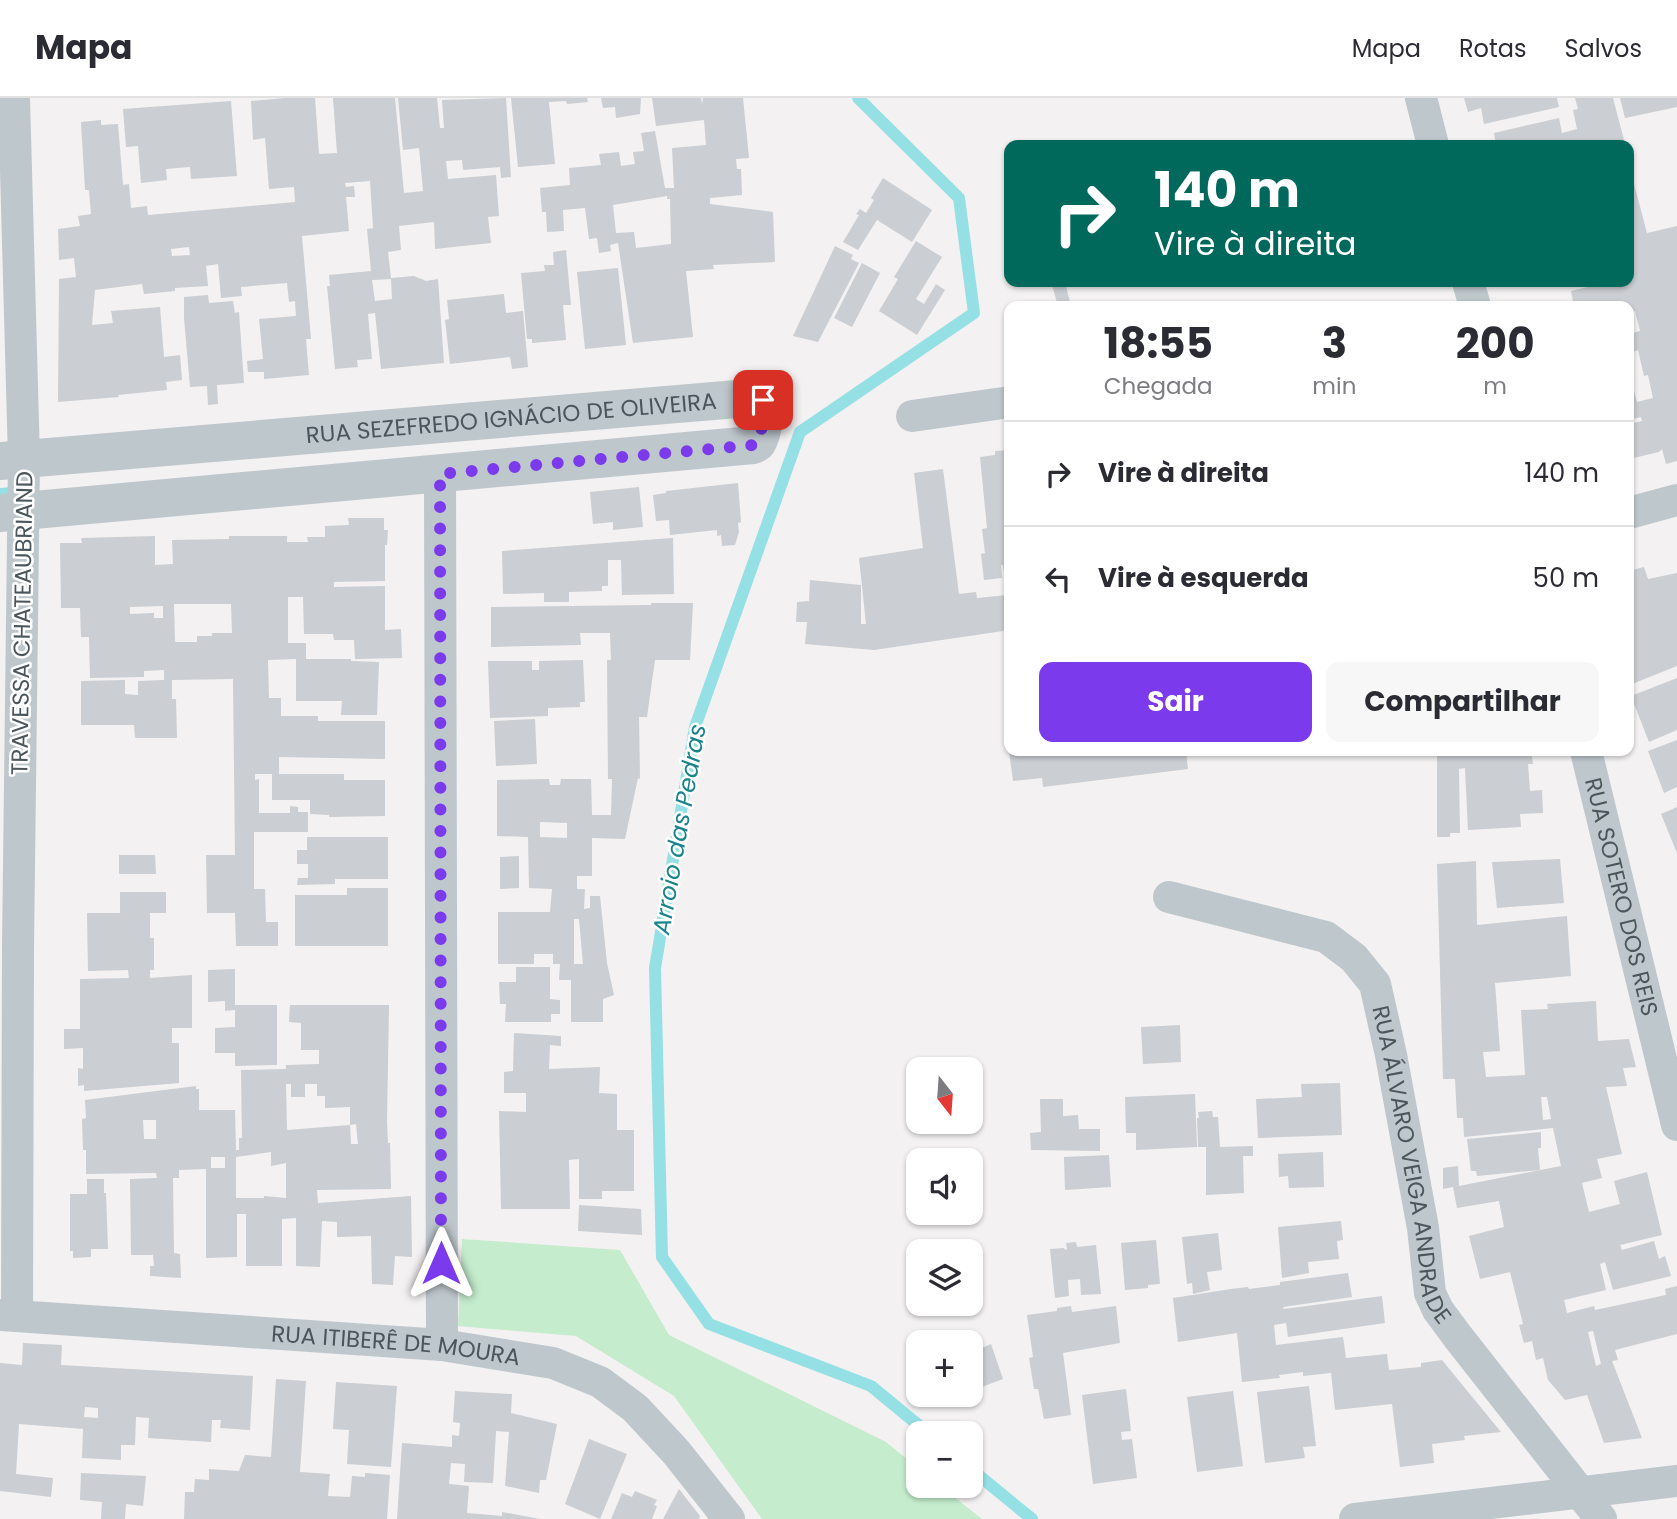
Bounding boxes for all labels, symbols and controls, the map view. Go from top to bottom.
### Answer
text: Mapa [35,24,133,71]
text: Mapa [1352,32,1421,65]
text: Rotas [1459,32,1526,65]
text: Salvos [1564,32,1642,65]
text: 140 m [1154,156,1300,224]
icon: right [1039,168,1130,259]
text: Vire à direita [1154,221,1356,266]
text: 18:55 [1103,314,1213,373]
text: 3 [1322,314,1347,373]
text: 200 [1456,314,1535,373]
pin [733,370,793,430]
text: Chegada [1104,370,1213,402]
text: min [1312,370,1356,402]
text: m [1483,370,1507,402]
icon: arrive [744,381,782,419]
street label: RUA SEZEFREDO IGNÁCIO DE OLIVEIRA [305,385,718,451]
icon: right [1039,455,1077,493]
text: Vire à direita [1098,455,1269,491]
text: 140 m [1524,455,1599,491]
street label: TRAVESSA CHATEAUBRIAND [3,471,41,775]
icon: left [1039,560,1077,598]
text: Vire à esquerda [1098,560,1309,596]
text: 50 m [1533,560,1599,596]
button: Sair [1039,662,1312,742]
button: Compartilhar [1326,662,1599,742]
water label: Arroio das Pedras [644,721,714,938]
street label: RUA SOTERO DOS REIS [1577,774,1666,1019]
street label: RUA ÁLVARO VEIGA ANDRADE [1364,1002,1459,1331]
north arrow [906,1057,984,1134]
map controls [906,1057,983,1498]
button: sound [906,1148,983,1225]
position arrow [404,1226,478,1300]
button: layers [906,1239,983,1316]
street label: RUA ITIBERÊ DE MOURA [270,1317,523,1373]
button: + [906,1330,983,1407]
button: − [906,1421,983,1498]

